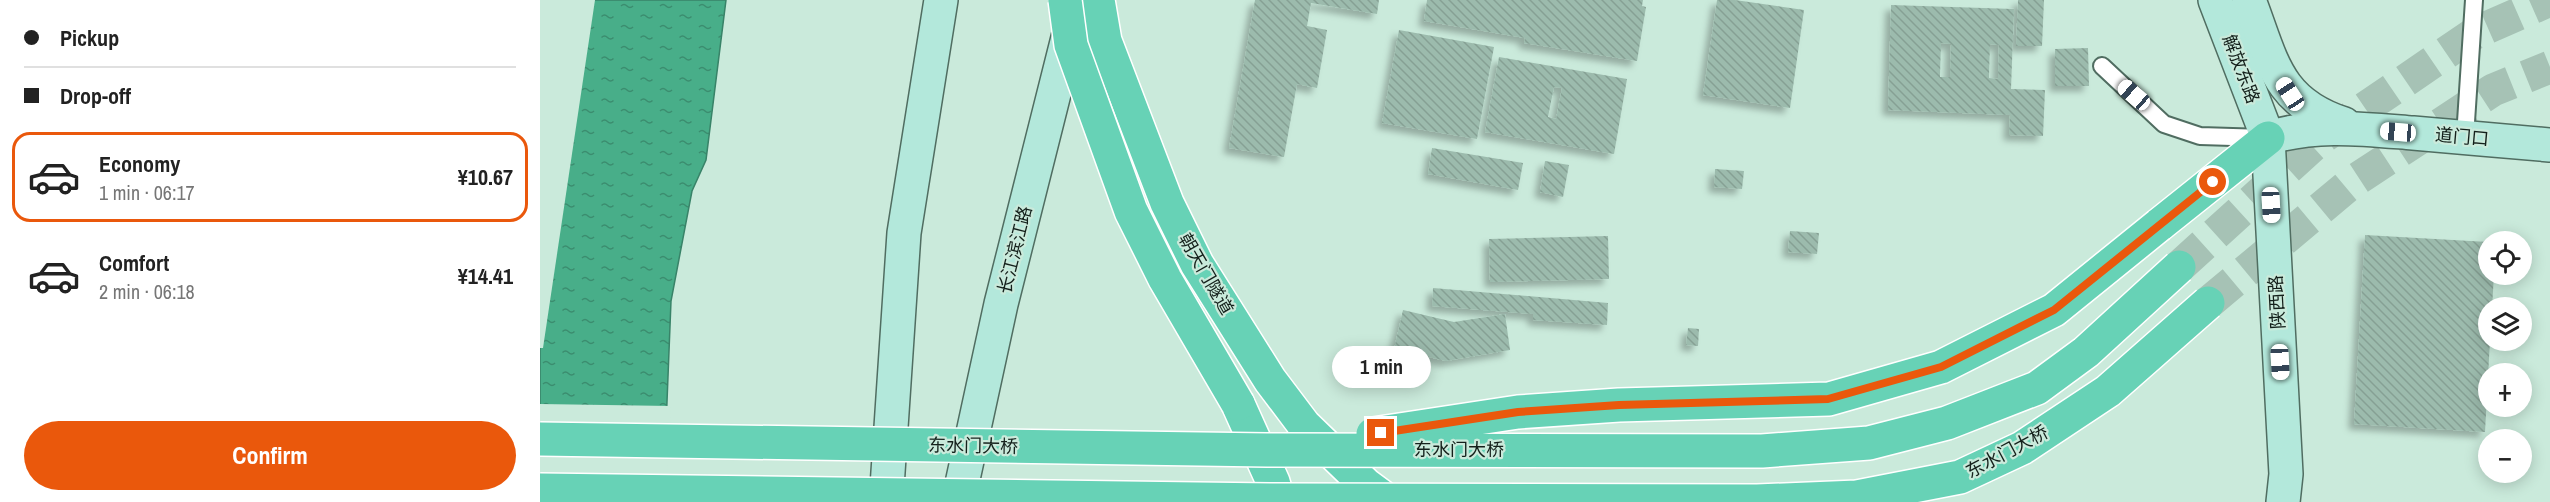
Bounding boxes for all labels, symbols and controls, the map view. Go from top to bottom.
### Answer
text: Pickup [60,23,119,53]
street label: 解放东路 [2217,31,2266,107]
car [2273,74,2307,114]
car [2115,76,2153,114]
text: Drop-off [60,81,131,111]
car [2379,121,2417,143]
street label: 道门口 [2434,122,2490,151]
text: Economy [99,149,180,179]
icon: car [27,150,81,204]
text: ¥10.67 [458,162,513,192]
route start [2199,168,2226,195]
text: 1 min · 06:17 [99,179,195,206]
car [2261,187,2281,223]
street label: 长江滨江路 [991,203,1038,297]
street label: 朝天门隧道 [1173,229,1240,319]
map controls [2478,231,2532,483]
button: locate [2478,231,2532,285]
text: Comfort [99,248,169,278]
icon: car [27,249,81,303]
text: ¥14.41 [458,261,513,291]
street label: 陕西路 [2263,274,2290,330]
text: 2 min · 06:18 [99,278,195,305]
button: layers [2478,297,2532,351]
car [2270,344,2290,380]
callout: 1 min [1332,346,1430,388]
text: 1 min [1360,353,1403,380]
button: + [2478,363,2532,417]
route end [1367,419,1394,446]
street label: 东水门大桥 [1961,419,2052,484]
button: Confirm [24,421,516,490]
button: − [2478,429,2532,483]
street label: 东水门大桥 [928,432,1018,459]
street label: 东水门大桥 [1414,437,1504,462]

